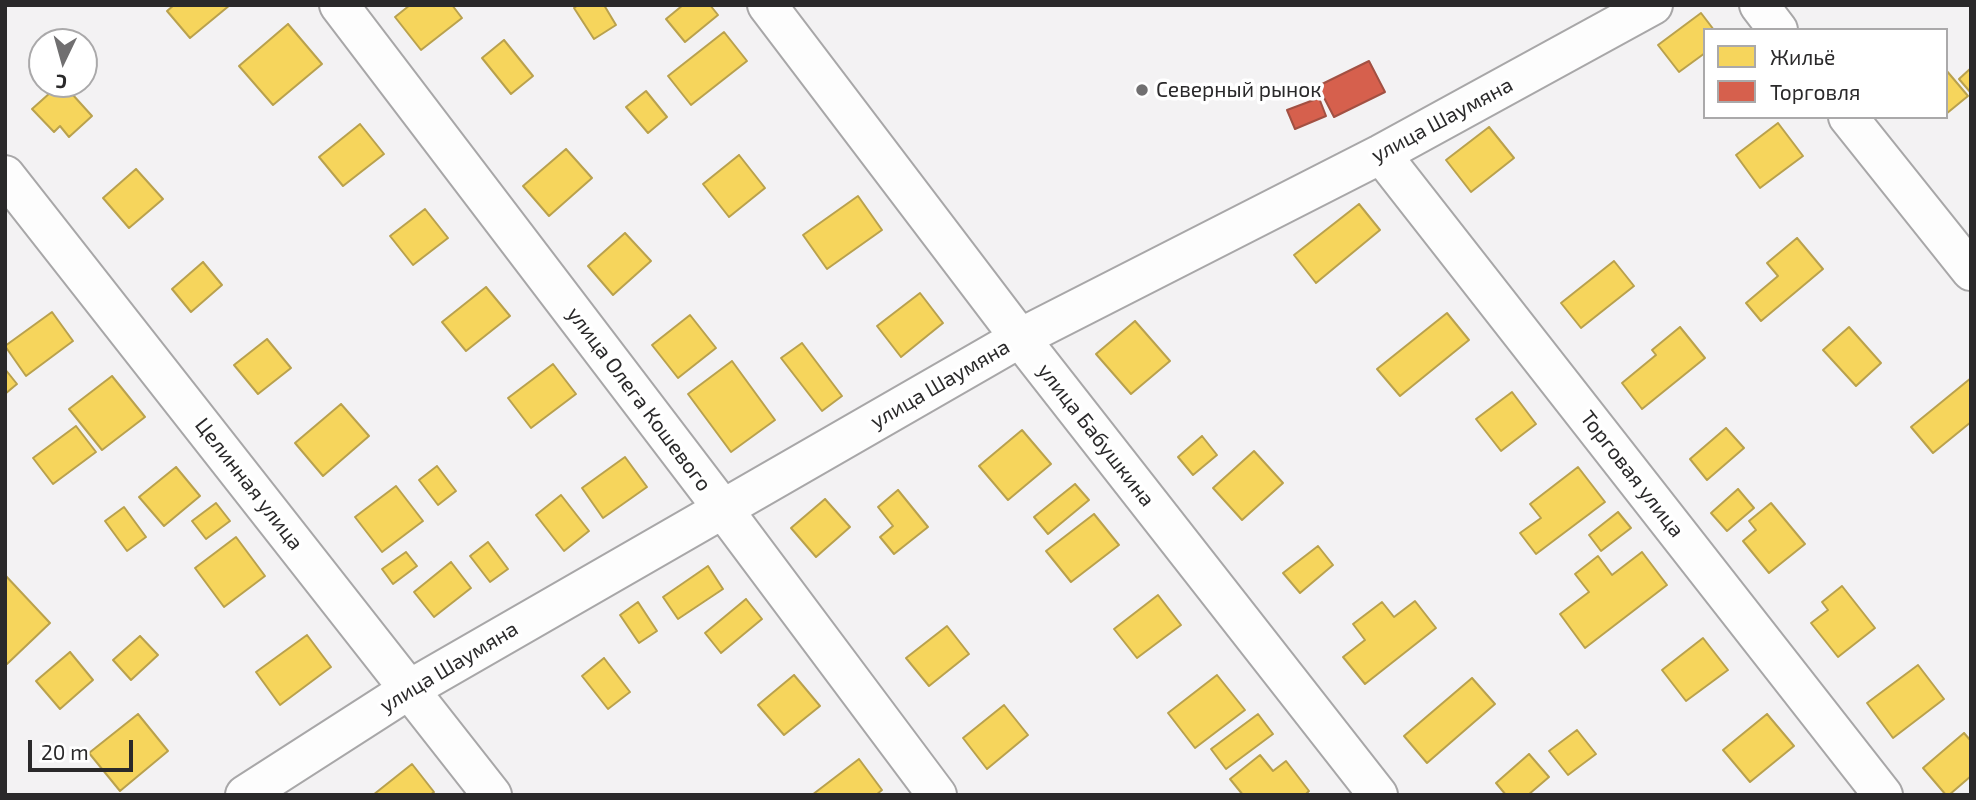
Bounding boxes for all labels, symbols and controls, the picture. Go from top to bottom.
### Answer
north arrow [28,28,98,98]
legend [1703,28,1948,119]
text: Жильё [1770,44,1835,69]
text: С [55,70,68,94]
street label: улица Шаумяна [1367,72,1517,168]
place label: Северный рынок [1156,77,1322,103]
text: Торговля [1770,79,1860,104]
marker: Северный рынок [1134,82,1150,98]
street label: улица Олега Кошевого [561,302,717,496]
street label: улица Шаумяна [866,334,1014,434]
street label: улица Бабушкина [1032,358,1160,512]
street label: Торговая улица [1575,406,1689,542]
street label: Целинная улица [190,413,308,555]
street label: улица Шаумяна [375,616,523,718]
scale bar [32,726,136,770]
text: 20 m [41,739,89,764]

